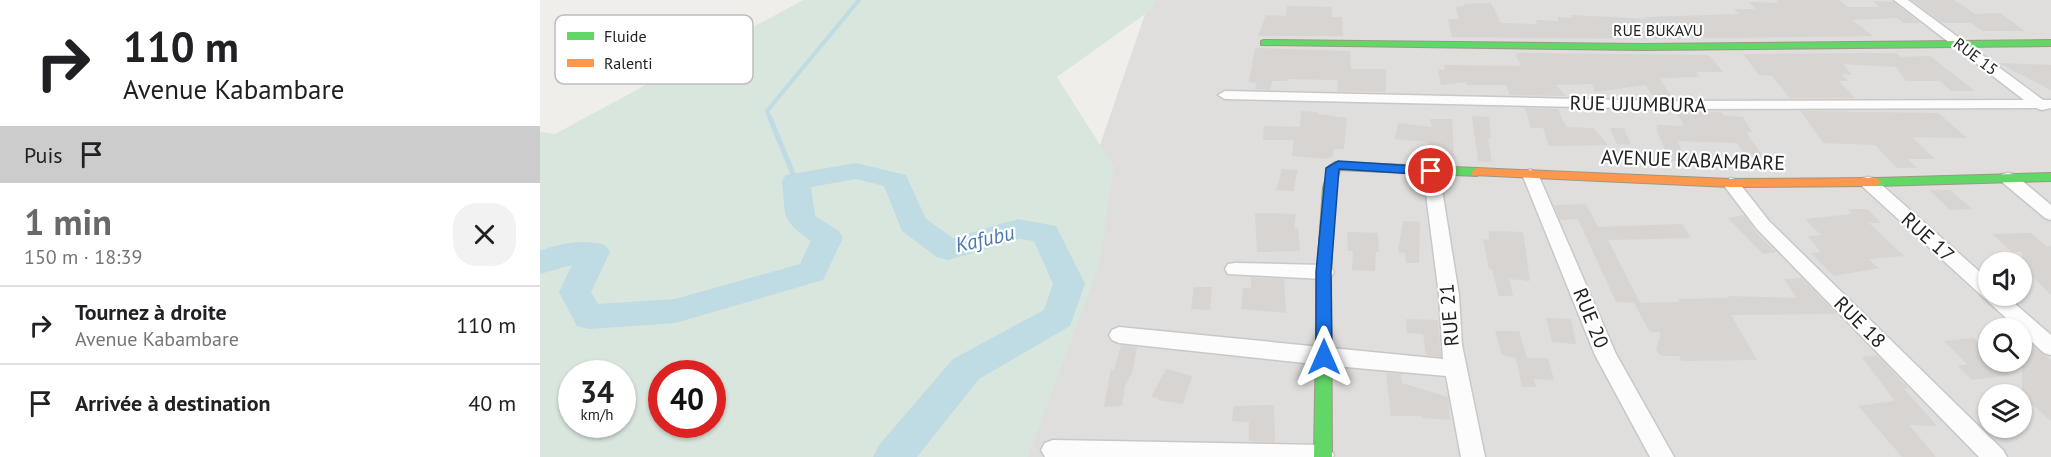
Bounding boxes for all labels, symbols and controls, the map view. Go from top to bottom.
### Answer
legend [555,15,753,84]
text: 110 m [123,19,239,74]
street label: RUE BUKAVU [1613,20,1703,40]
icon: right [24,24,102,102]
text: Fluide [604,26,647,46]
street label: RUE 15 [1950,33,2002,79]
text: Ralenti [604,53,653,73]
text: Avenue Kabambare [123,72,344,106]
street label: RUE UJUMBURA [1570,90,1707,118]
icon: arrive [75,138,108,171]
text: Puis [24,141,63,169]
street label: AVENUE KABAMBARE [1601,144,1785,176]
pin [1405,145,1456,196]
icon: arrive [1414,154,1447,187]
text: 1 min [24,198,112,245]
button: close [453,203,516,266]
street label: RUE 17 [1896,206,1960,268]
water label: Kafubu [953,219,1017,258]
text: 150 m · 18:39 [24,244,142,270]
map controls [1978,252,2032,438]
button: sound [1978,252,2032,306]
street label: RUE 21 [1433,283,1465,347]
street label: RUE 20 [1567,284,1615,352]
street label: RUE 18 [1829,291,1891,353]
text: Tournez à droite [75,298,227,326]
icon: right [24,309,57,342]
text: 110 m [456,311,516,339]
button: search [1978,318,2032,372]
position arrow [1292,325,1356,389]
text: Avenue Kabambare [75,326,239,352]
speed limit sign: 40 [648,360,726,438]
text: 34 [580,372,614,411]
button: layers [1978,384,2032,438]
icon: arrive [24,387,57,420]
text: Arrivée à destination [75,389,271,417]
text: 40 m [468,389,516,417]
text: km/h [581,405,613,424]

